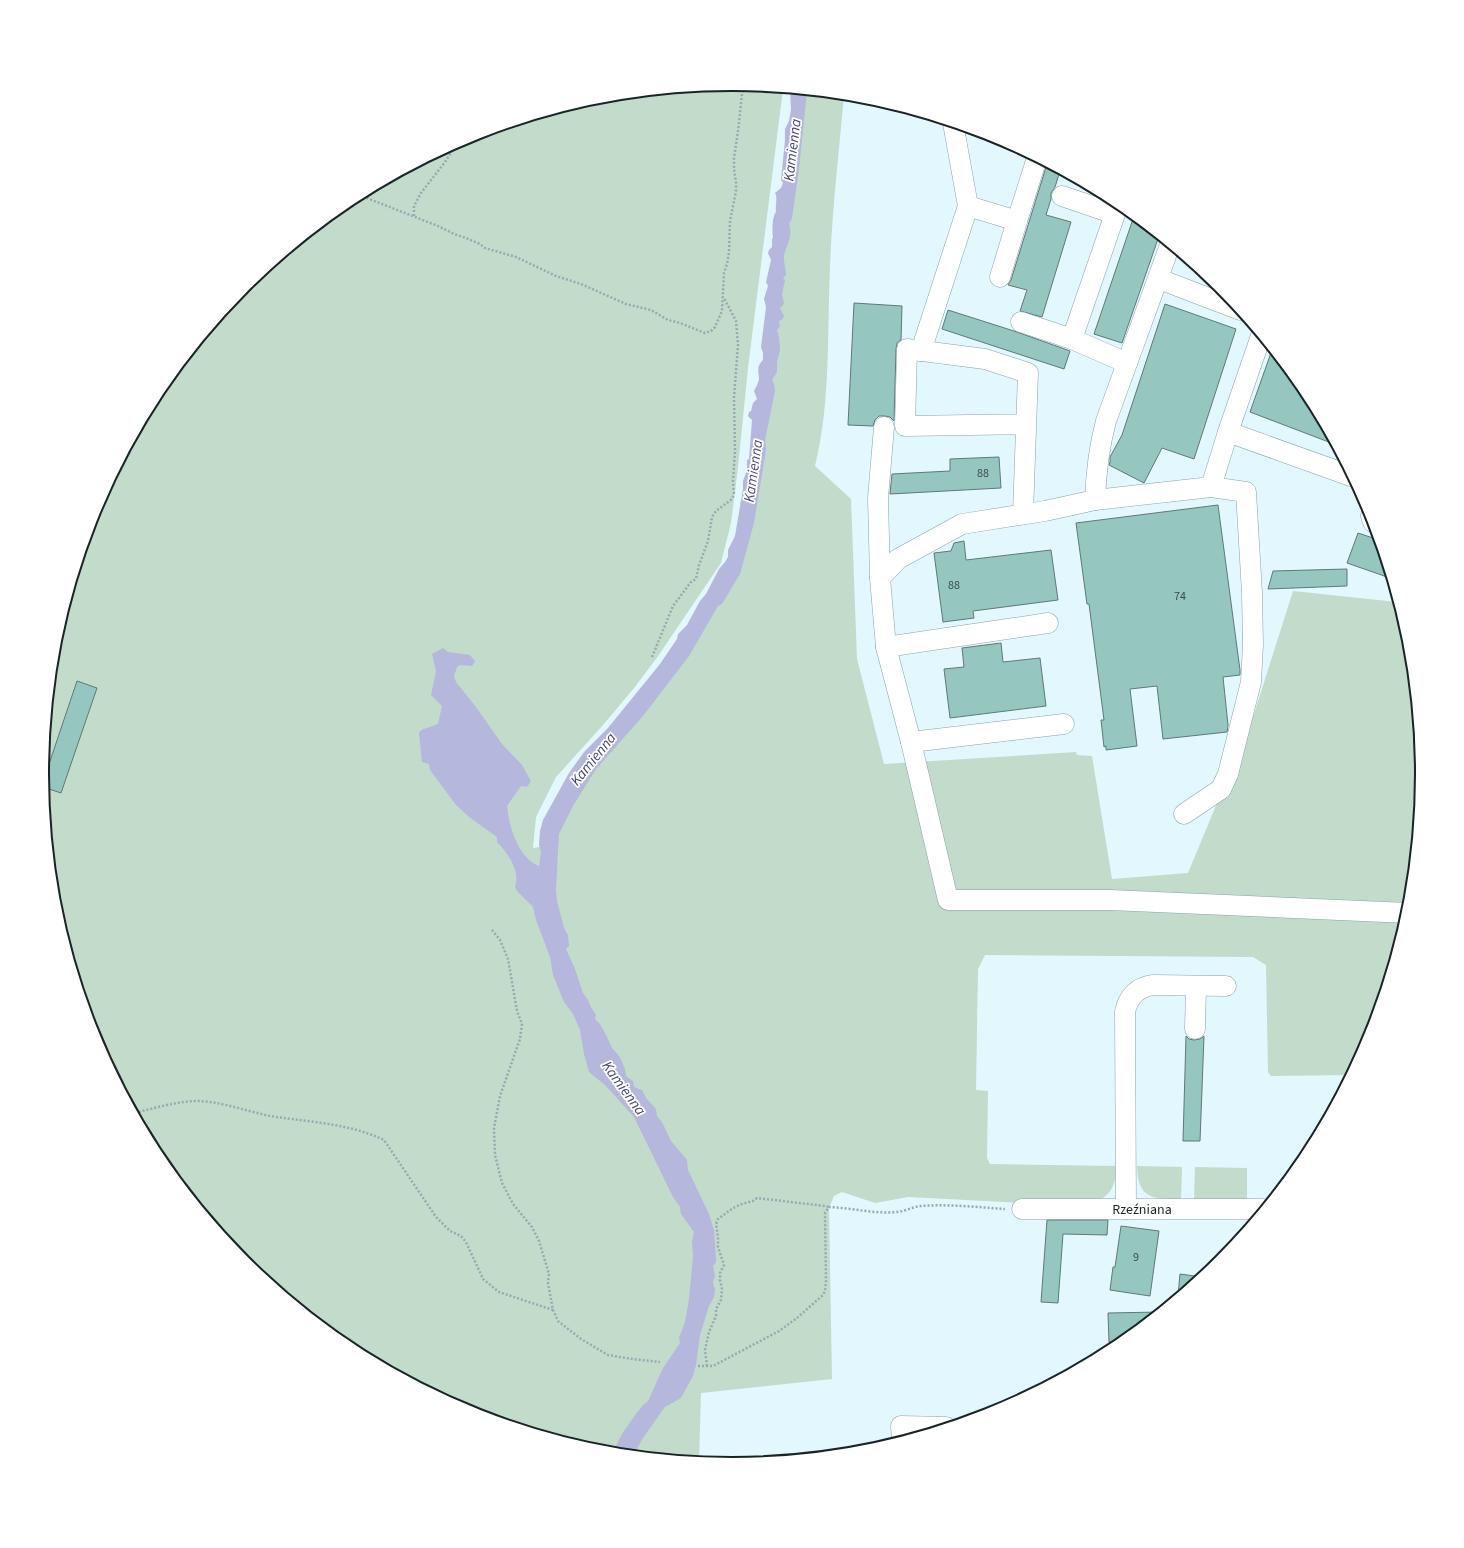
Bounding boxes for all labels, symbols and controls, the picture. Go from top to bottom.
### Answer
water label: Kamienna [778,118,807,183]
water label: Kamienna [739,439,768,504]
house number: 88 [977,465,989,482]
house number: 88 [948,577,960,594]
house number: 74 [1174,588,1186,605]
water label: Kamienna [565,728,621,790]
water label: Kamienna [597,1057,651,1120]
street label: Rzeźniana [1112,1200,1172,1220]
house number: 9 [1133,1249,1139,1266]

